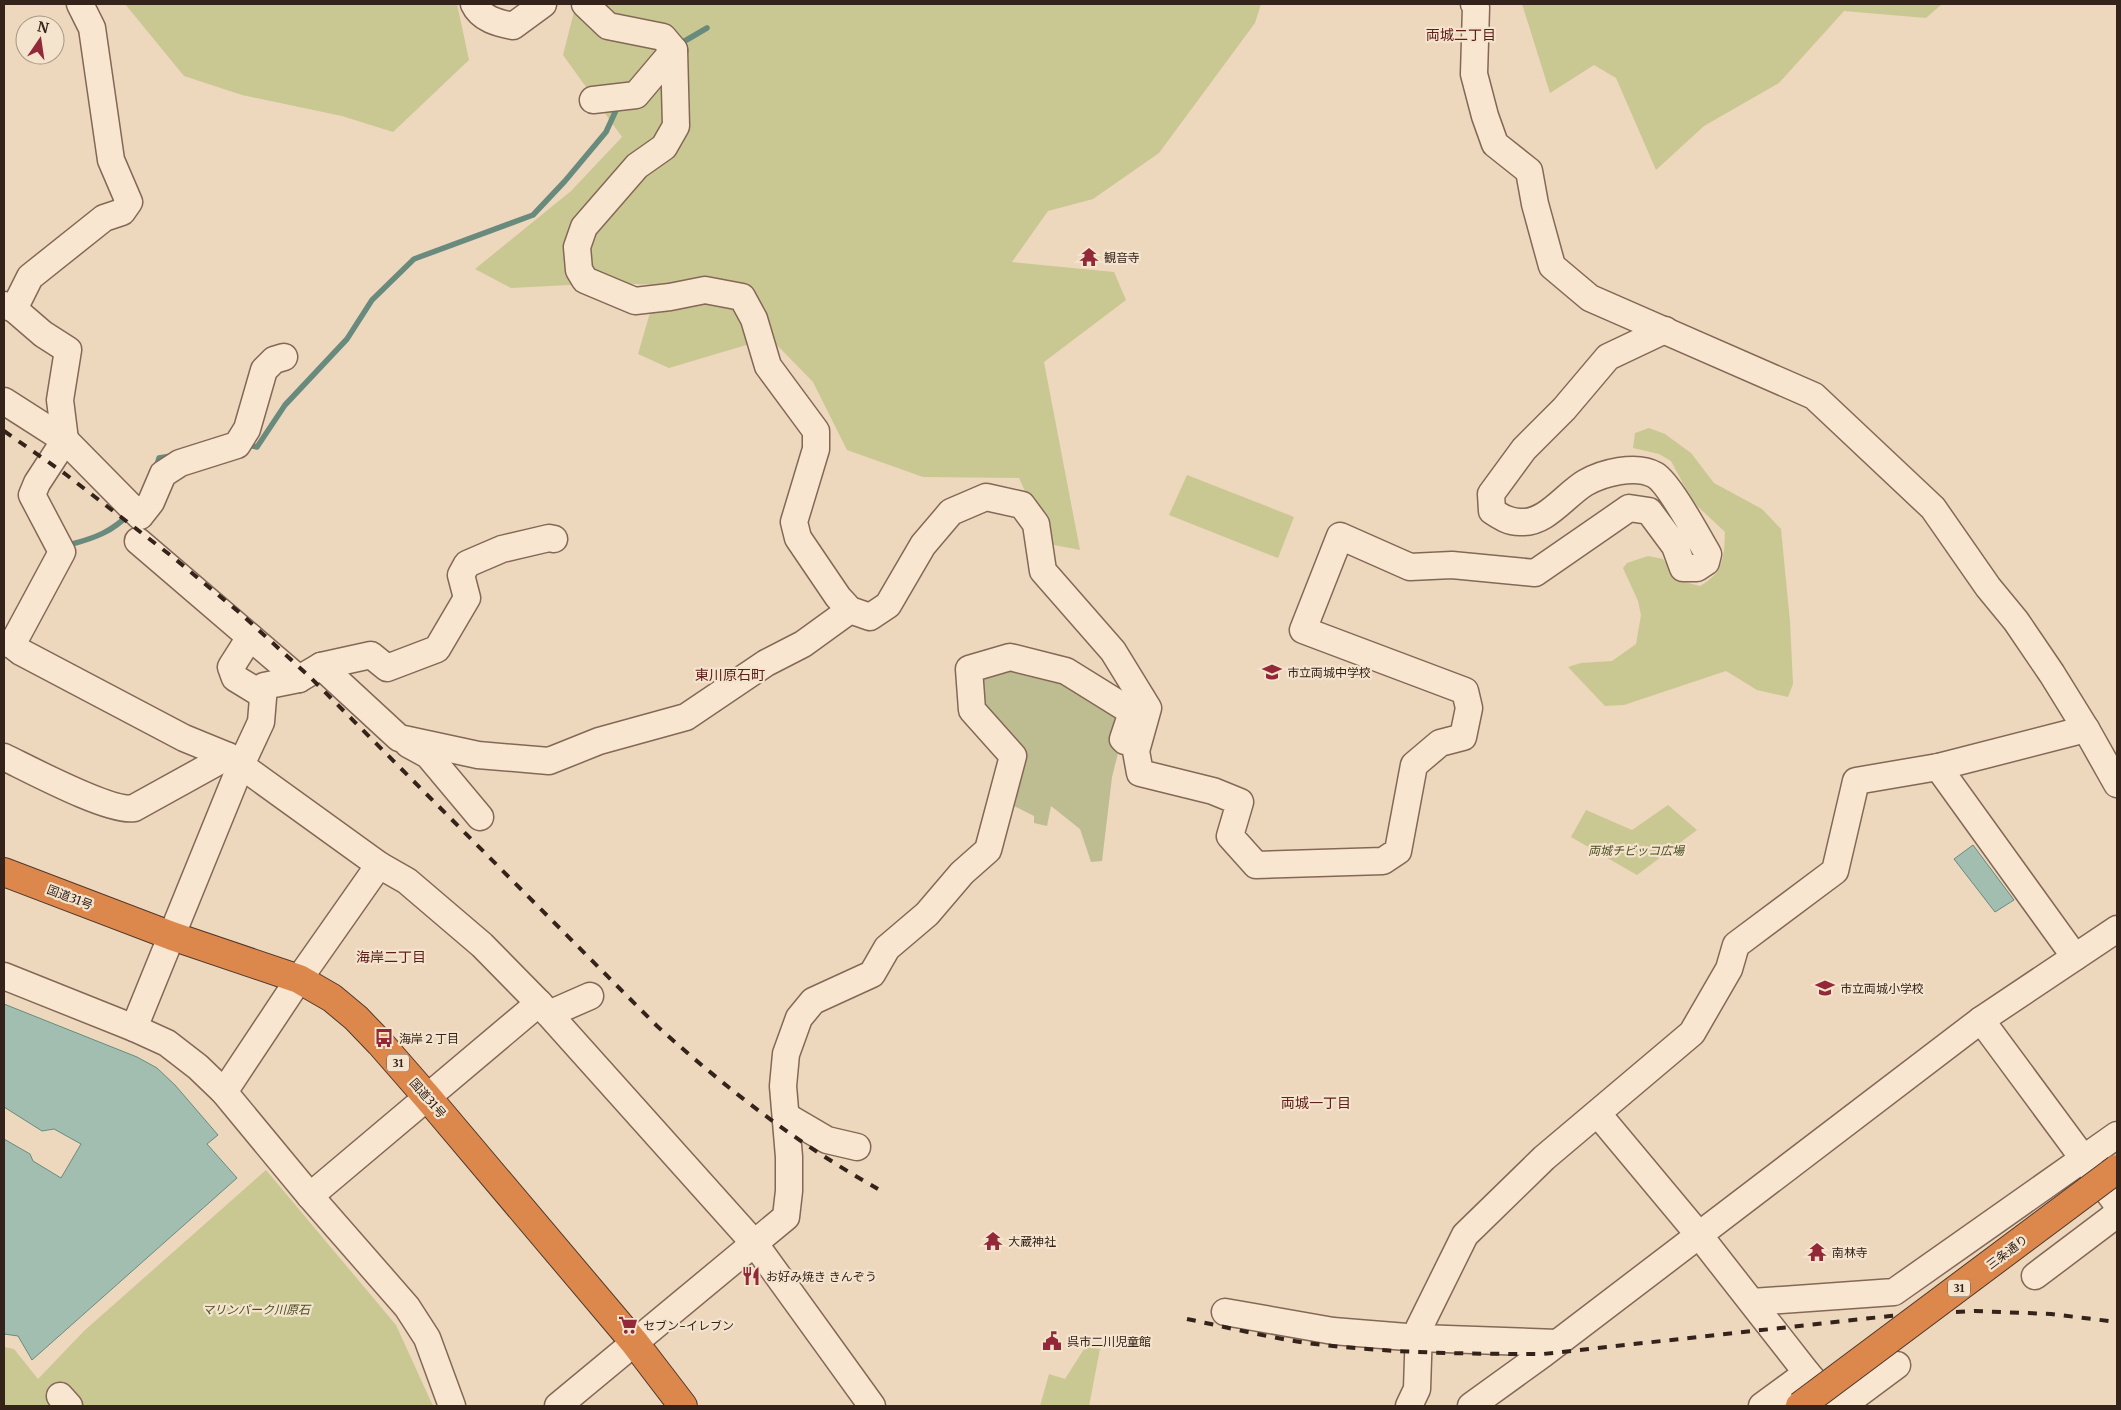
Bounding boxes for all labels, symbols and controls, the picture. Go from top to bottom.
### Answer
north arrow [15,15,65,65]
text: N [36,17,50,37]
district label: 両城二丁目 [1426,26,1496,44]
temple icon: 観音寺 [1078,246,1100,268]
place label: 観音寺 [1104,250,1140,265]
school or university icon: 市立両城中学校 [1261,661,1283,683]
place label: 市立両城中学校 [1287,665,1371,680]
district label: 東川原石町 [695,666,765,684]
park label: 両城チビッコ広場 [1588,843,1686,858]
street label: 国道31号 [45,881,95,913]
district label: 海岸二丁目 [356,948,426,966]
school or university icon: 市立両城小学校 [1814,977,1836,999]
place label: 市立両城小学校 [1840,981,1924,996]
bus stop icon: 海岸２丁目 [373,1027,395,1049]
place label: 海岸２丁目 [399,1031,459,1046]
road number: 31 [387,1054,409,1072]
street label: 国道31号 [407,1075,449,1121]
district label: 両城一丁目 [1281,1094,1351,1112]
temple icon: 大蔵神社 [982,1230,1004,1252]
street label: 三条通り [1983,1232,2031,1272]
place label: 大蔵神社 [1008,1234,1056,1249]
temple icon: 南林寺 [1806,1241,1828,1263]
place label: 南林寺 [1832,1245,1868,1260]
restaurant icon: お好み焼き きんぞう [740,1265,762,1287]
place label: お好み焼き きんぞう [766,1269,877,1284]
road number: 31 [1948,1280,1970,1296]
park label: マリンパーク川原石 [202,1302,312,1317]
supermarket icon: セブン-イレブン [617,1314,639,1336]
place label: セブン-イレブン [643,1318,734,1333]
public building icon: 呉市二川児童館 [1041,1330,1063,1352]
place label: 呉市二川児童館 [1067,1334,1151,1349]

